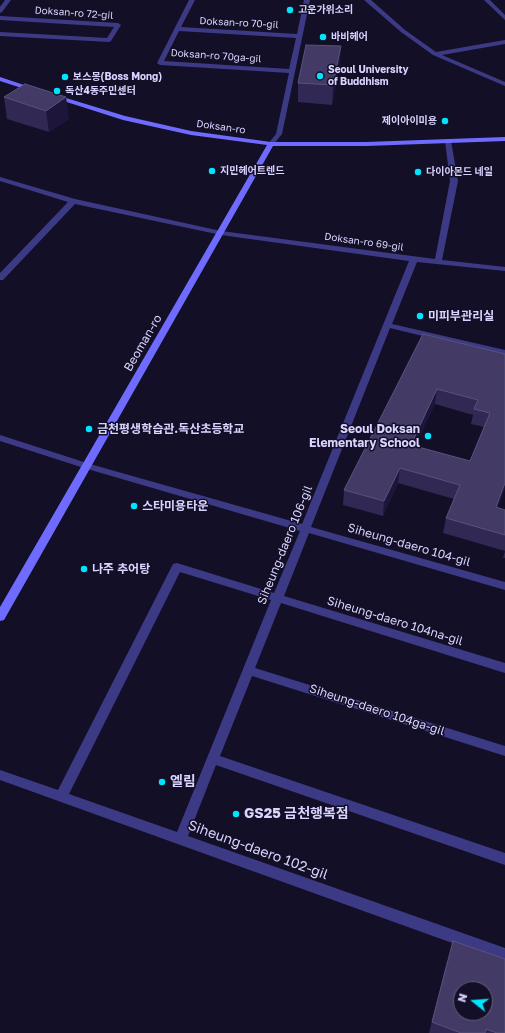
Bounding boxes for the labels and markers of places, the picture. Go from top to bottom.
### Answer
place label: 고운가위소리 [298,4,353,16]
marker: 고운가위소리 [285,5,295,15]
place label: 바비헤어 [331,31,368,43]
marker: 바비헤어 [318,32,328,42]
place label: Seoul University of Buddhism [328,64,409,88]
place label: 보스몽(Boss Mong) [73,71,162,83]
marker: Seoul University of Buddhism [315,71,325,81]
marker: 보스몽(Boss Mong) [60,72,70,82]
place label: 독산4동주민센터 [65,85,136,97]
marker: 독산4동주민센터 [52,86,62,96]
place label: 제이아이미용 [382,115,437,127]
marker: 제이아이미용 [440,116,450,126]
place label: 지민헤어트렌드 [220,165,284,177]
marker: 지민헤어트렌드 [207,166,217,176]
place label: 다이아몬드 네일 [426,166,493,178]
marker: 다이아몬드 네일 [413,167,423,177]
place label: 미피부관리실 [428,309,494,323]
marker: 미피부관리실 [415,311,425,321]
place label: 금천평생학습관.독산초등학교 [97,422,244,436]
place label: Seoul Doksan Elementary School [309,422,420,450]
marker: 금천평생학습관.독산초등학교 [84,424,94,434]
marker: Seoul Doksan Elementary School [423,431,433,441]
place label: 스타미용타운 [142,499,208,513]
marker: 스타미용타운 [129,501,139,511]
place label: 나주 추어탕 [92,562,150,576]
marker: 나주 추어탕 [79,564,89,574]
place label: 엘림 [170,774,196,790]
marker: 엘림 [157,777,167,787]
place label: GS25 금천행복점 [244,806,349,822]
marker: GS25 금천행복점 [231,809,241,819]

